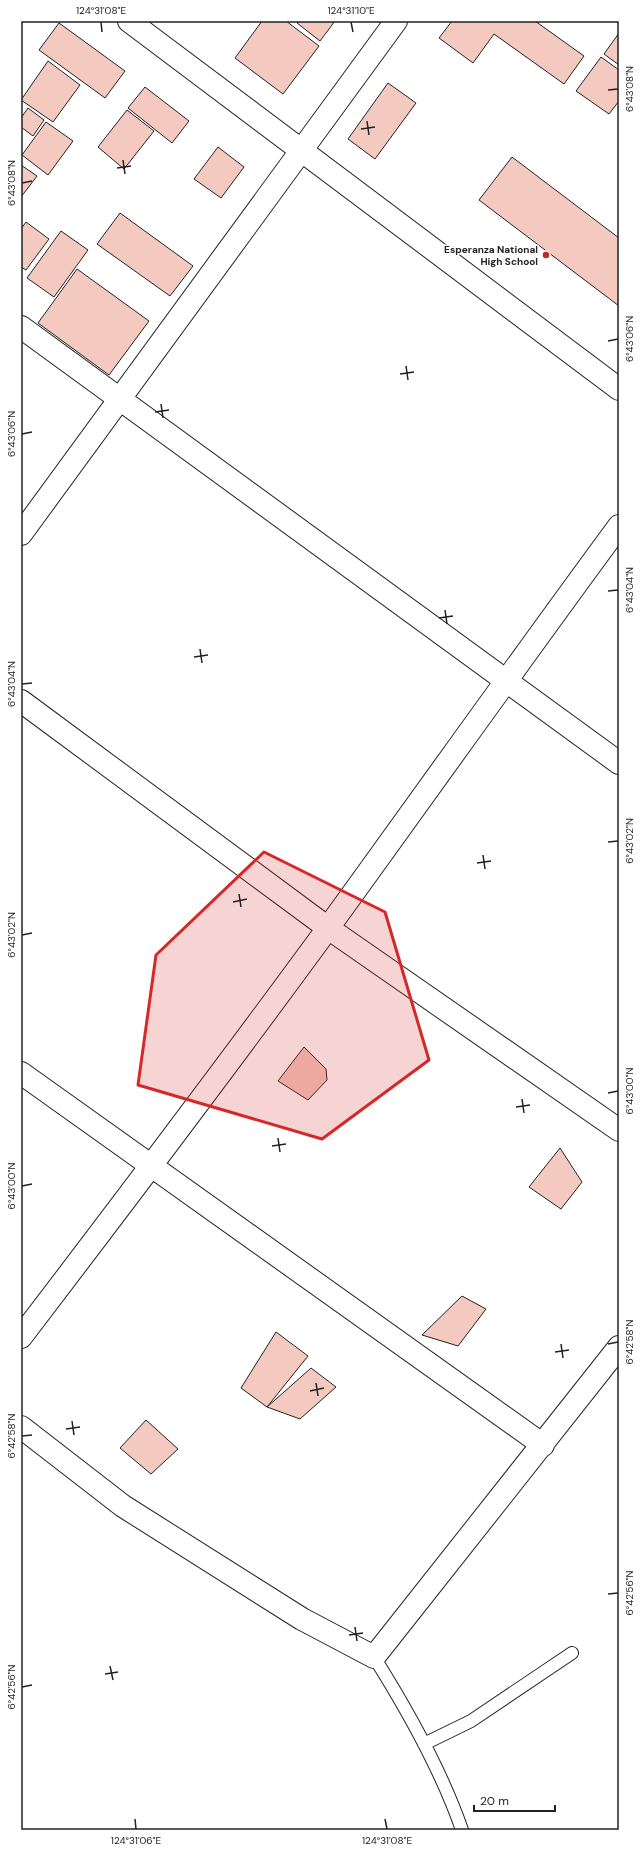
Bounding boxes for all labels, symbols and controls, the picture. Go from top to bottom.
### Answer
text: 124°31'08"E [76,4,126,17]
text: 124°31'10"E [327,4,375,17]
text: 6°43'08"N [623,66,636,112]
text: 6°43'08"N [5,160,18,206]
place label: Esperanza National High School [444,243,538,268]
marker: Esperanza National High School [541,250,551,260]
text: 6°43'06"N [623,316,636,362]
text: 6°43'06"N [5,411,18,457]
text: 6°43'04"N [623,567,636,613]
text: 6°43'04"N [5,661,18,707]
text: 6°43'02"N [623,818,636,864]
text: 6°43'02"N [5,912,18,958]
text: 6°43'00"N [623,1068,636,1114]
text: 6°43'00"N [5,1163,18,1209]
text: 6°42'58"N [623,1320,636,1364]
text: 6°42'58"N [5,1414,18,1458]
text: 6°42'56"N [623,1570,636,1616]
text: 6°42'56"N [5,1664,18,1710]
scale bar [474,1787,555,1813]
text: 20 m [480,1793,509,1809]
text: 124°31'06"E [111,1834,162,1847]
text: 124°31'08"E [362,1834,412,1847]

